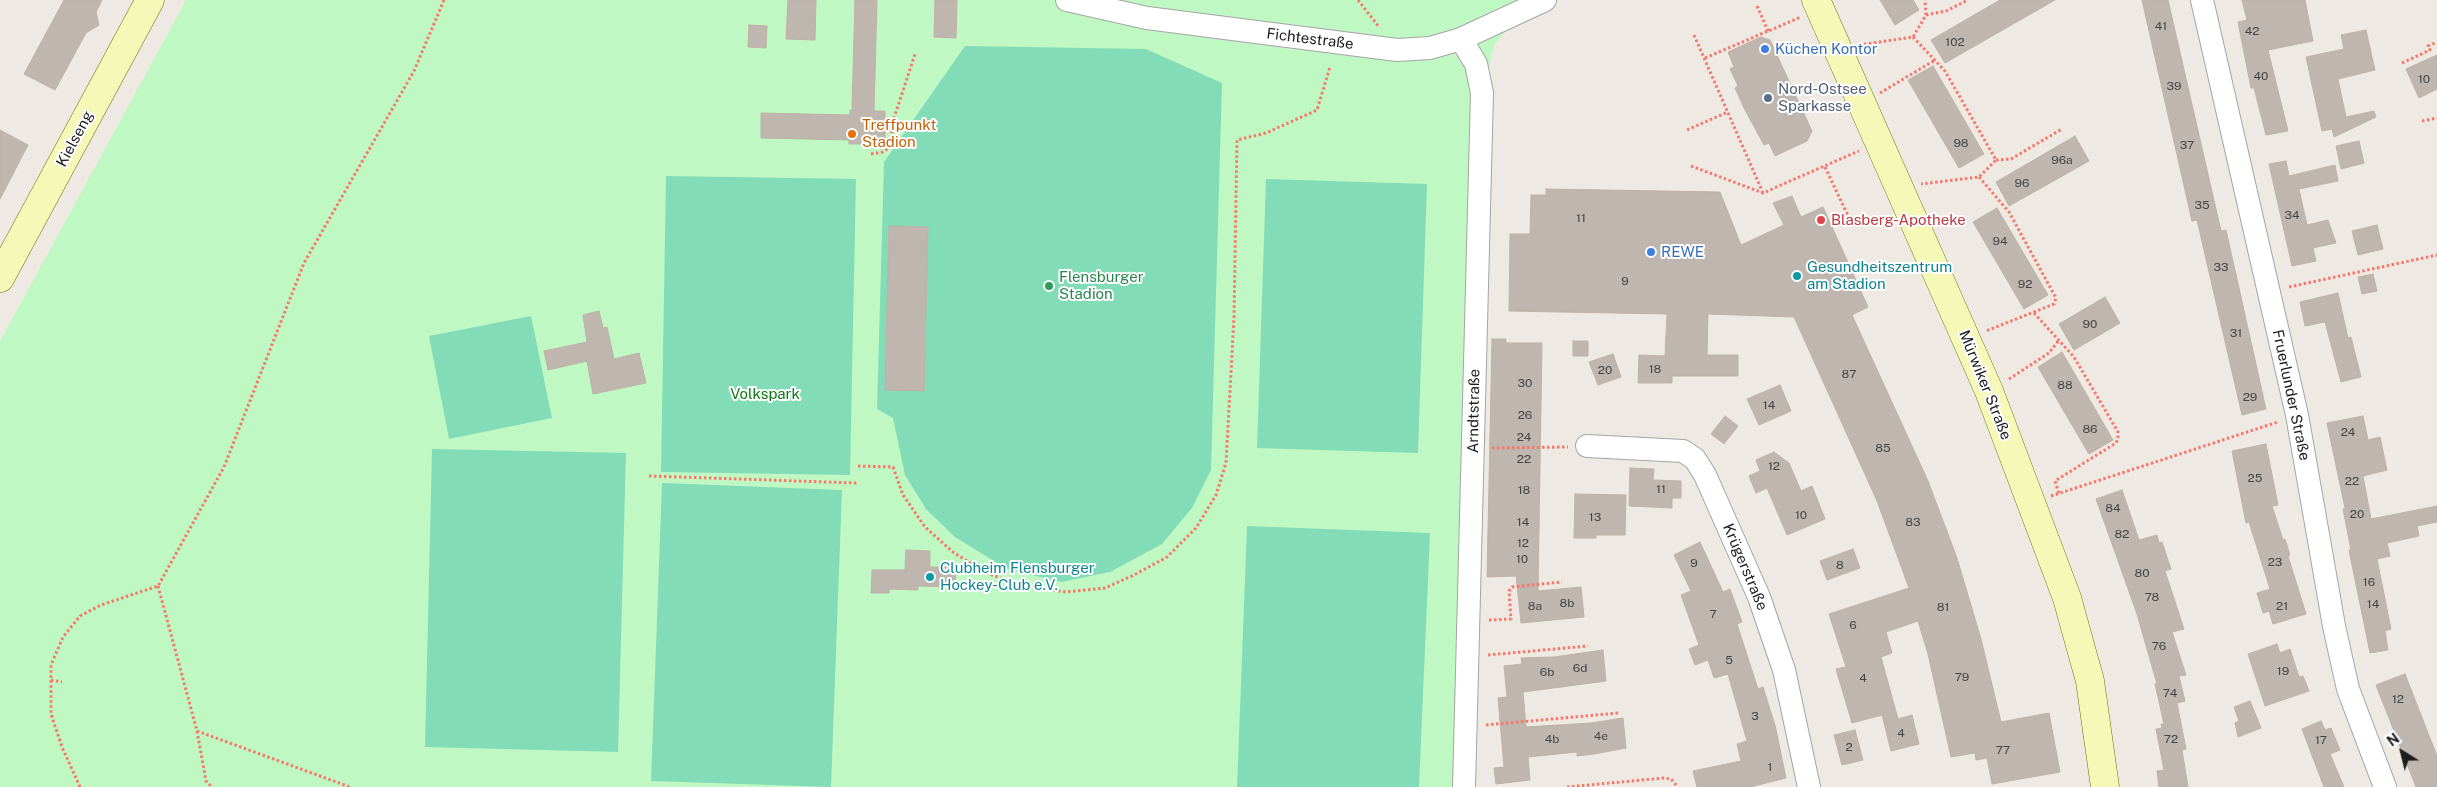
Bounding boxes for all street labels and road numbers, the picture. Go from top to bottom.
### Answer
street label: Fichtestraße [1265,25,1355,53]
street label: Kielseng [53,108,97,170]
street label: Mürwiker Straße [1955,328,2015,442]
street label: Fruerlunder Straße [2268,328,2314,462]
street label: Arndtstraße [1464,369,1484,453]
street label: Krügerstraße [1719,521,1771,613]

